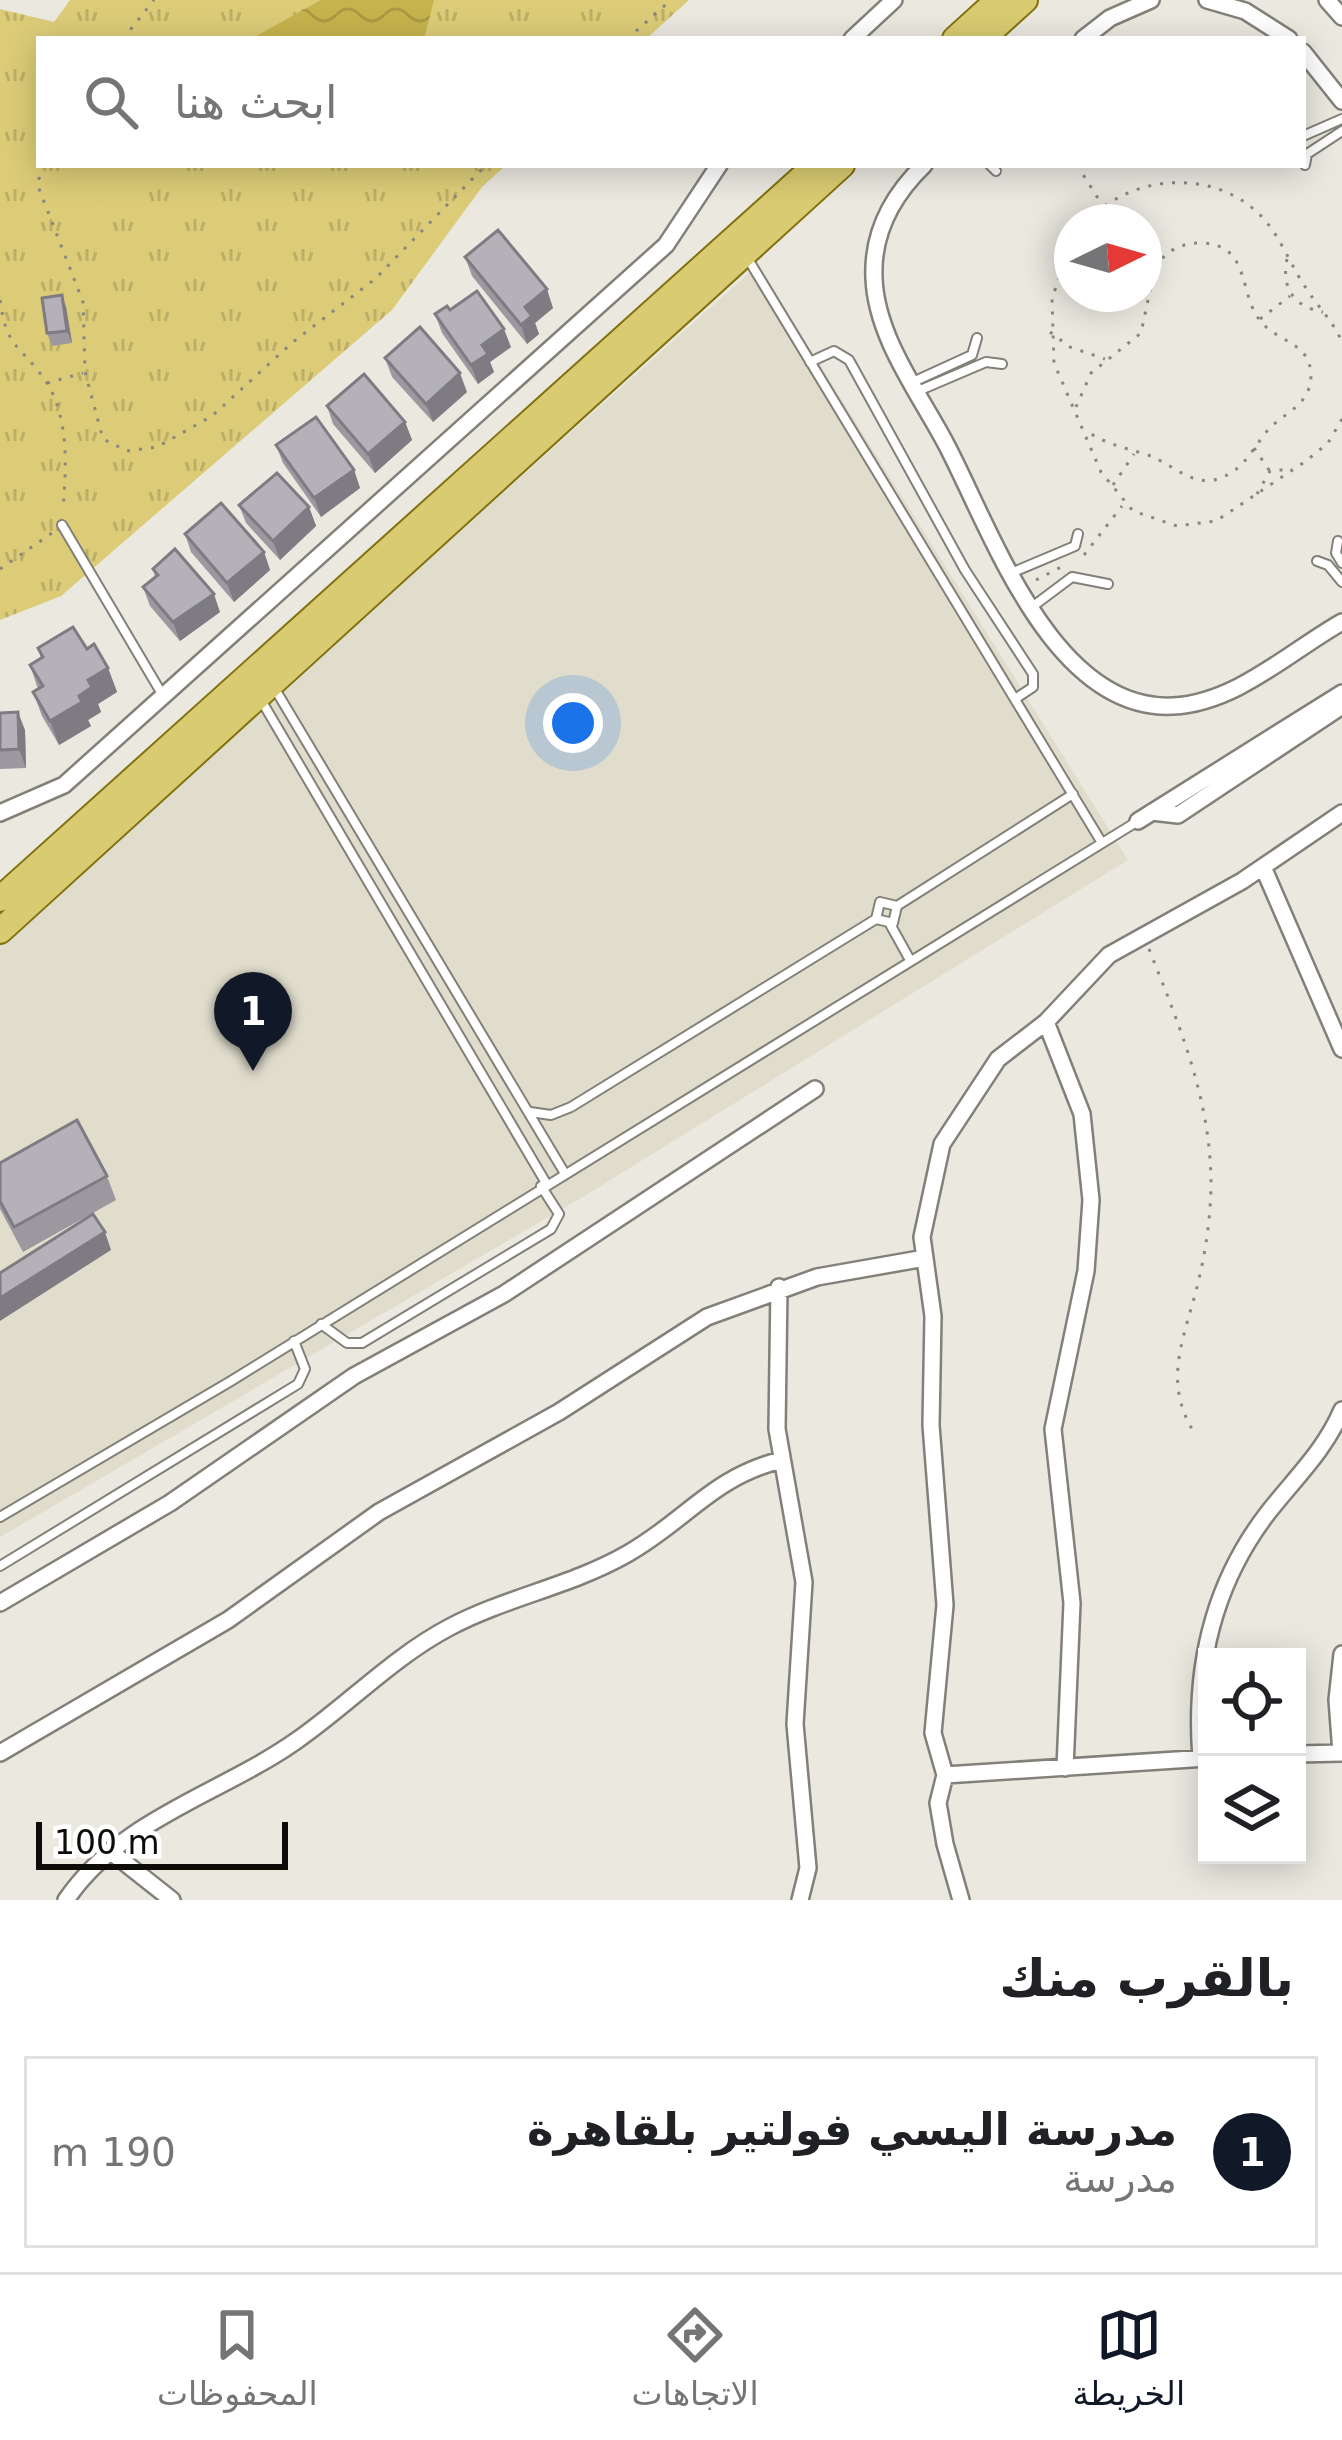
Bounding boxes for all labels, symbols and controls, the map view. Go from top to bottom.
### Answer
search box [36,36,1306,168]
icon: search [78,69,144,135]
text: ابحث هنا [174,76,338,129]
north arrow [1054,204,1162,312]
your location [543,693,603,753]
pin: 1 [214,972,292,1071]
map controls [1198,1648,1306,1864]
button: locate [1198,1648,1306,1756]
button: layers [1198,1756,1306,1864]
scale bar [36,1816,288,1869]
text: 100 m [54,1823,160,1862]
text: بالقرب منك [999,1949,1294,2008]
text: مدرسة اليسي فولتير بلقاهرة [527,2103,1177,2156]
text: 190 m [51,2130,176,2175]
text: 1 [1238,2130,1266,2175]
text: مدرسة [1063,2156,1177,2201]
tab: المحفوظات [157,2302,318,2413]
tab: الاتجاهات [632,2302,759,2413]
tab: الخريطة [1072,2302,1185,2413]

